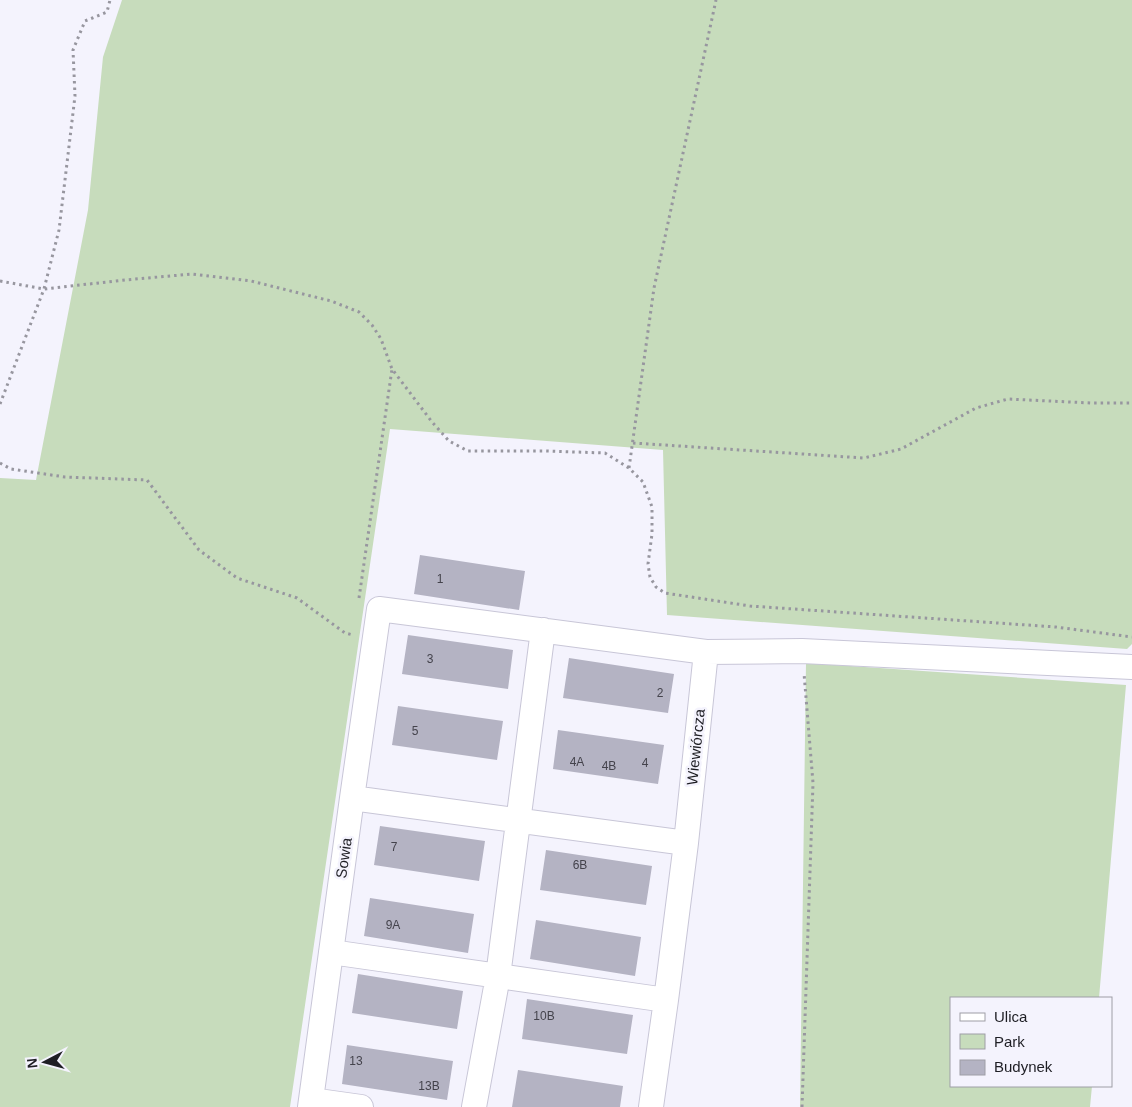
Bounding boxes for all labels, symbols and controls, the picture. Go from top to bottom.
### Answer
house number: 1 [437,572,444,586]
house number: 3 [427,652,434,666]
house number: 2 [657,686,664,700]
street label: Wiewiórcza [683,707,708,786]
house number: 5 [412,724,419,738]
house number: 4A [570,755,584,769]
house number: 4 [642,756,649,770]
house number: 4B [602,759,616,773]
street label: Sowia [332,836,355,879]
house number: 7 [391,840,398,854]
house number: 6B [573,858,587,872]
house number: 9A [386,918,400,932]
legend [950,997,1112,1087]
text: Ulica [994,1008,1028,1025]
house number: 10B [533,1009,555,1023]
text: Park [994,1033,1025,1050]
north arrow [20,1037,70,1087]
house number: 13 [349,1054,363,1068]
text: N [24,1057,41,1069]
text: Budynek [994,1058,1053,1075]
house number: 13B [418,1079,440,1093]

